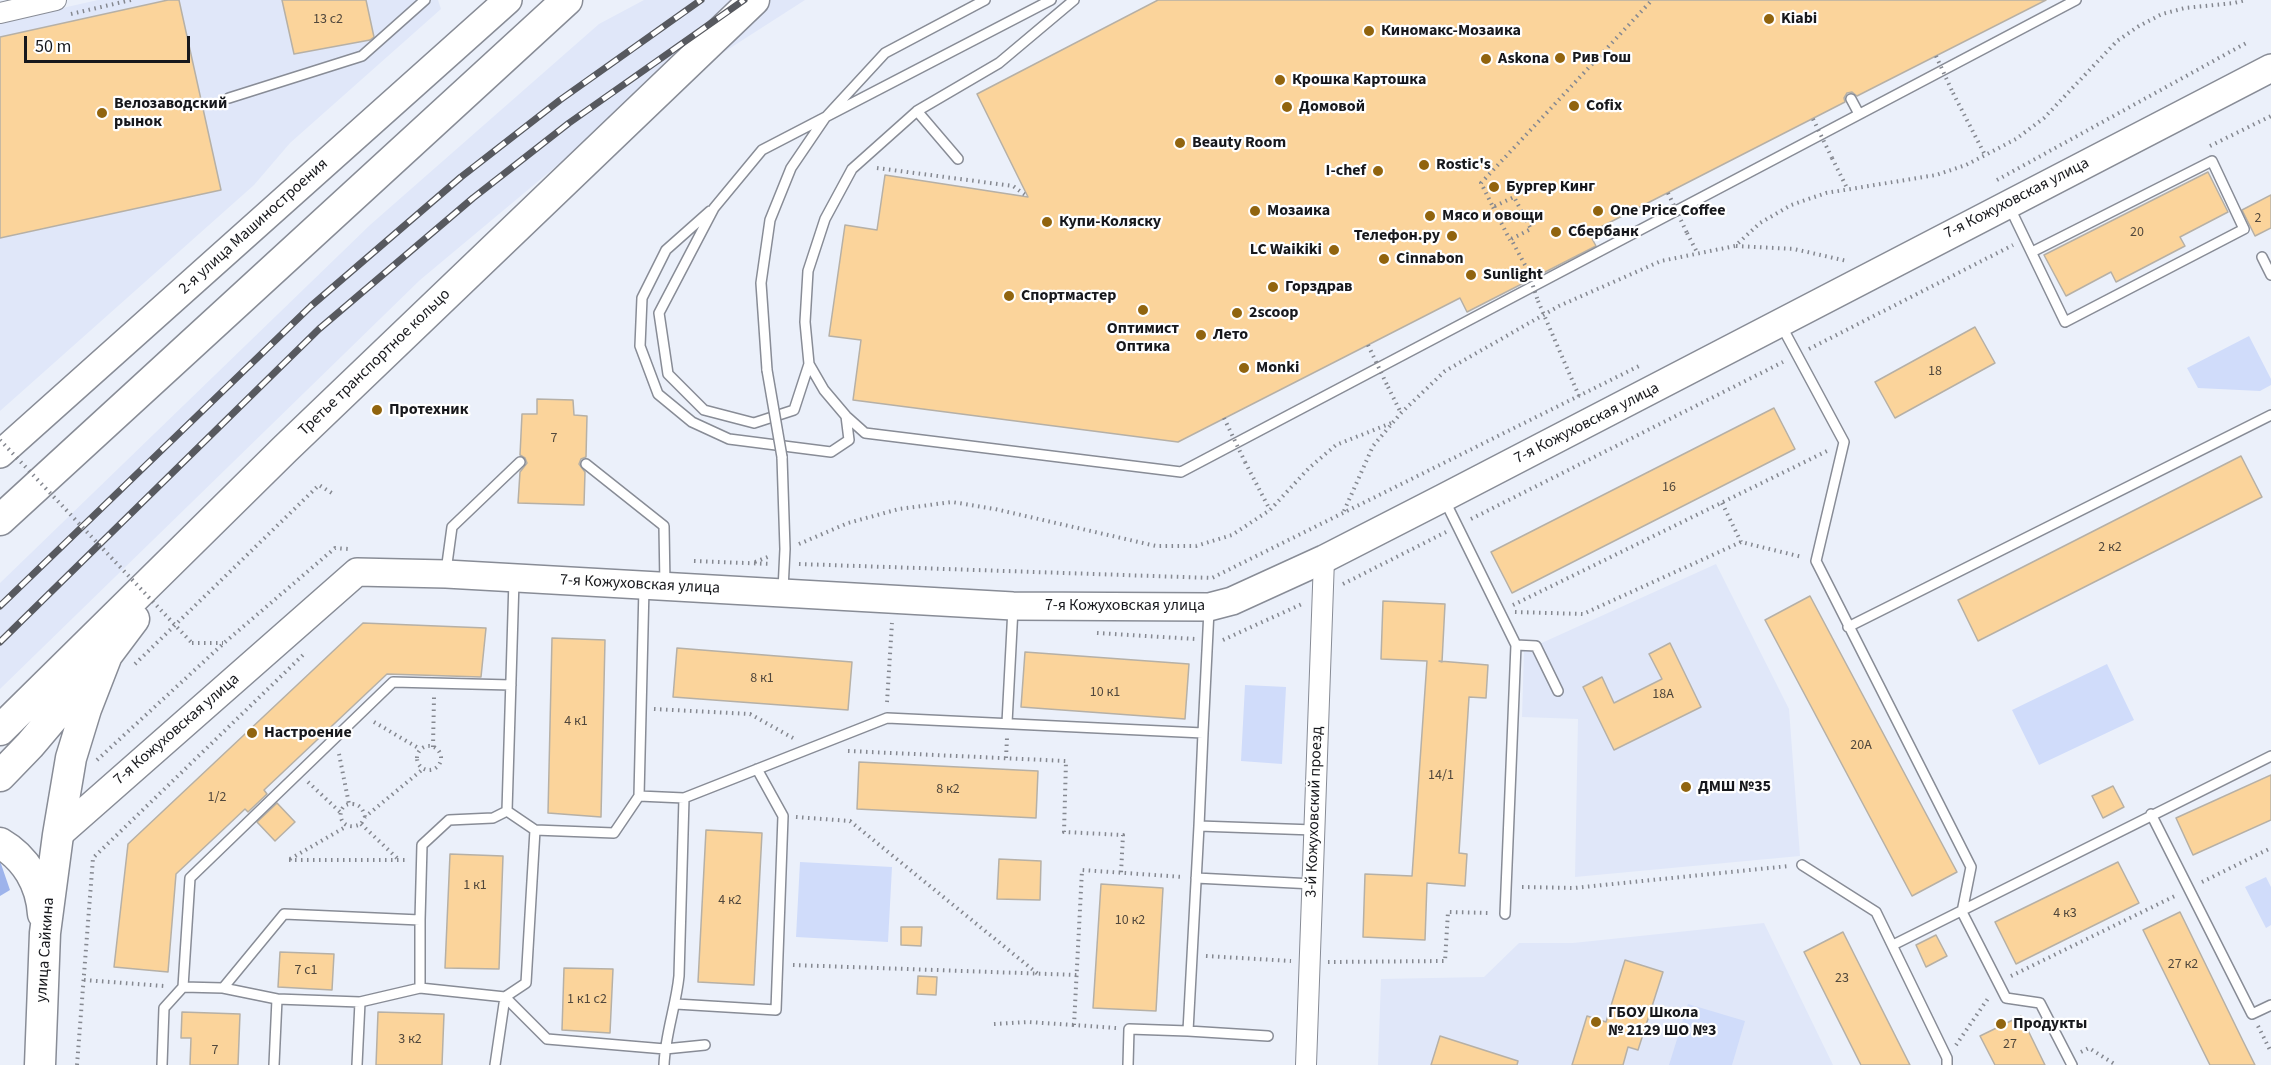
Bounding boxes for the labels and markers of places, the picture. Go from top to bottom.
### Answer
place label: Kiabi [1781,9,1817,29]
marker: Kiabi [1762,12,1776,26]
place label: Киномакс-Мозаика [1381,21,1521,41]
marker: Киномакс-Мозаика [1362,24,1376,38]
place label: Рив Гош [1572,48,1631,68]
place label: Askona [1498,49,1549,69]
marker: Рив Гош [1553,51,1567,65]
marker: Askona [1479,52,1493,66]
place label: Крошка Картошка [1292,70,1426,90]
marker: Крошка Картошка [1273,73,1287,87]
place label: Велозаводский рынок [114,94,227,132]
place label: Cofix [1586,96,1622,116]
place label: Домовой [1299,97,1365,117]
marker: Cofix [1567,99,1581,113]
marker: Домовой [1280,100,1294,114]
marker: Велозаводский рынок [95,106,109,120]
place label: Beauty Room [1192,133,1286,153]
marker: Beauty Room [1173,136,1187,150]
place label: Rostic's [1436,155,1491,175]
marker: Rostic's [1417,158,1431,172]
place label: I-chef [1326,161,1366,181]
marker: I-chef [1371,164,1385,178]
place label: Бургер Кинг [1506,177,1595,197]
marker: Бургер Кинг [1487,180,1501,194]
place label: Мозаика [1267,201,1330,221]
place label: One Price Coffee [1610,201,1725,221]
marker: Мозаика [1248,204,1262,218]
marker: One Price Coffee [1591,204,1605,218]
place label: Мясо и овощи [1442,206,1543,226]
marker: Мясо и овощи [1423,209,1437,223]
place label: Купи-Коляску [1059,212,1161,232]
marker: Купи-Коляску [1040,215,1054,229]
place label: Сбербанк [1568,222,1639,242]
marker: Сбербанк [1549,225,1563,239]
place label: Телефон.ру [1354,226,1440,246]
marker: Телефон.ру [1445,229,1459,243]
place label: LC Waikiki [1250,240,1322,260]
marker: LC Waikiki [1327,243,1341,257]
place label: Cinnabon [1396,249,1464,269]
marker: Cinnabon [1377,252,1391,266]
place label: Sunlight [1483,265,1543,285]
marker: Sunlight [1464,268,1478,282]
place label: Горздрав [1285,277,1353,297]
marker: Горздрав [1266,280,1280,294]
place label: Спортмастер [1021,286,1116,306]
marker: Спортмастер [1002,289,1016,303]
marker: Оптимист Оптика [1136,303,1150,317]
place label: 2scoop [1249,303,1299,323]
marker: 2scoop [1230,306,1244,320]
place label: Оптимист Оптика [1107,319,1179,357]
place label: Лето [1213,325,1248,345]
marker: Лето [1194,328,1208,342]
place label: Monki [1256,358,1299,378]
marker: Monki [1237,361,1251,375]
place label: Протехник [389,400,468,420]
marker: Протехник [370,403,384,417]
place label: Настроение [264,723,352,743]
marker: Настроение [245,726,259,740]
place label: ДМШ №35 [1698,777,1771,797]
marker: ДМШ №35 [1679,780,1693,794]
place label: ГБОУ Школа № 2129 ШО №3 [1608,1003,1716,1041]
place label: Продукты [2013,1014,2087,1034]
marker: ГБОУ Школа № 2129 ШО №3 [1589,1015,1603,1029]
marker: Продукты [1994,1017,2008,1031]

